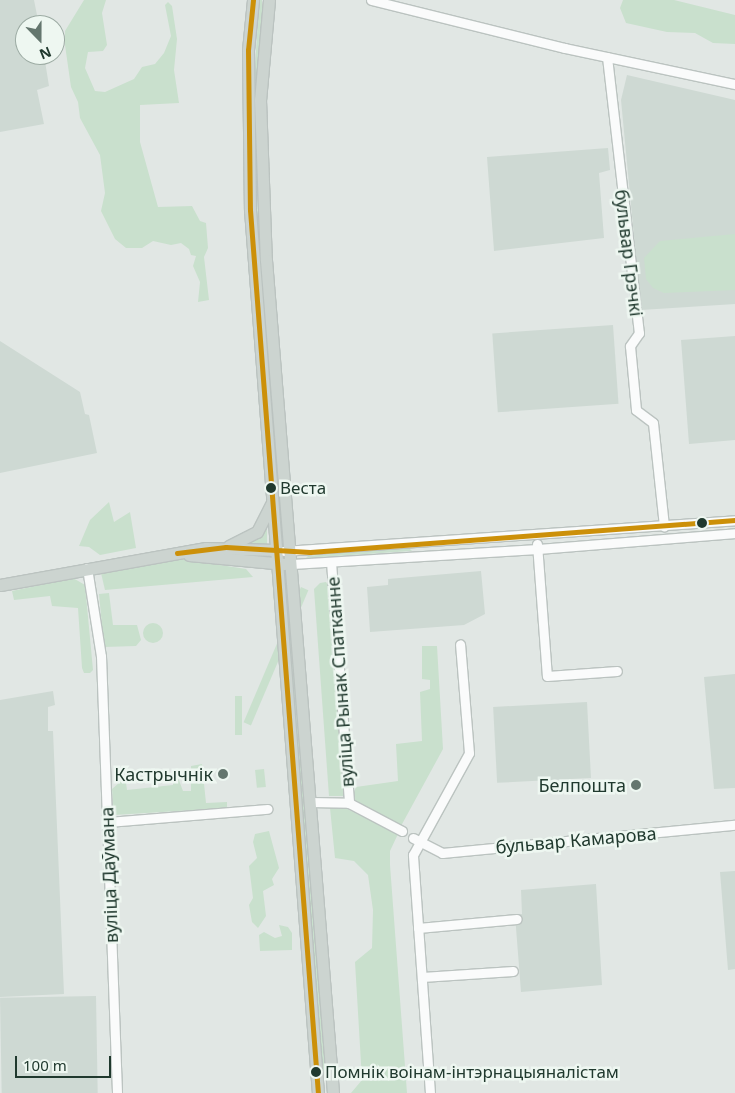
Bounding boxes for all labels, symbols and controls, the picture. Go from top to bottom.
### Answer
north arrow [15,15,65,65]
text: N [37,42,54,64]
street label: бульвар Грэчкі [610,188,648,318]
place label: Веста [280,478,326,498]
marker: Веста [266,483,276,493]
unlabelled marker [697,518,707,528]
street label: вуліца Рынак Спатканне [322,576,358,788]
place label: Кастрычнік [114,763,213,785]
marker: Кастрычнік [217,768,229,780]
place label: Белпошта [538,774,626,796]
marker: Белпошта [630,779,642,791]
street label: вуліца Даўмана [96,807,122,943]
street label: бульвар Камарова [495,822,657,858]
scale bar [18,1046,114,1078]
text: 100 m [23,1055,67,1075]
place label: Помнік воінам-інтэрнацыяналістам [325,1062,619,1082]
marker: Помнік воінам-інтэрнацыяналістам [311,1067,321,1077]

